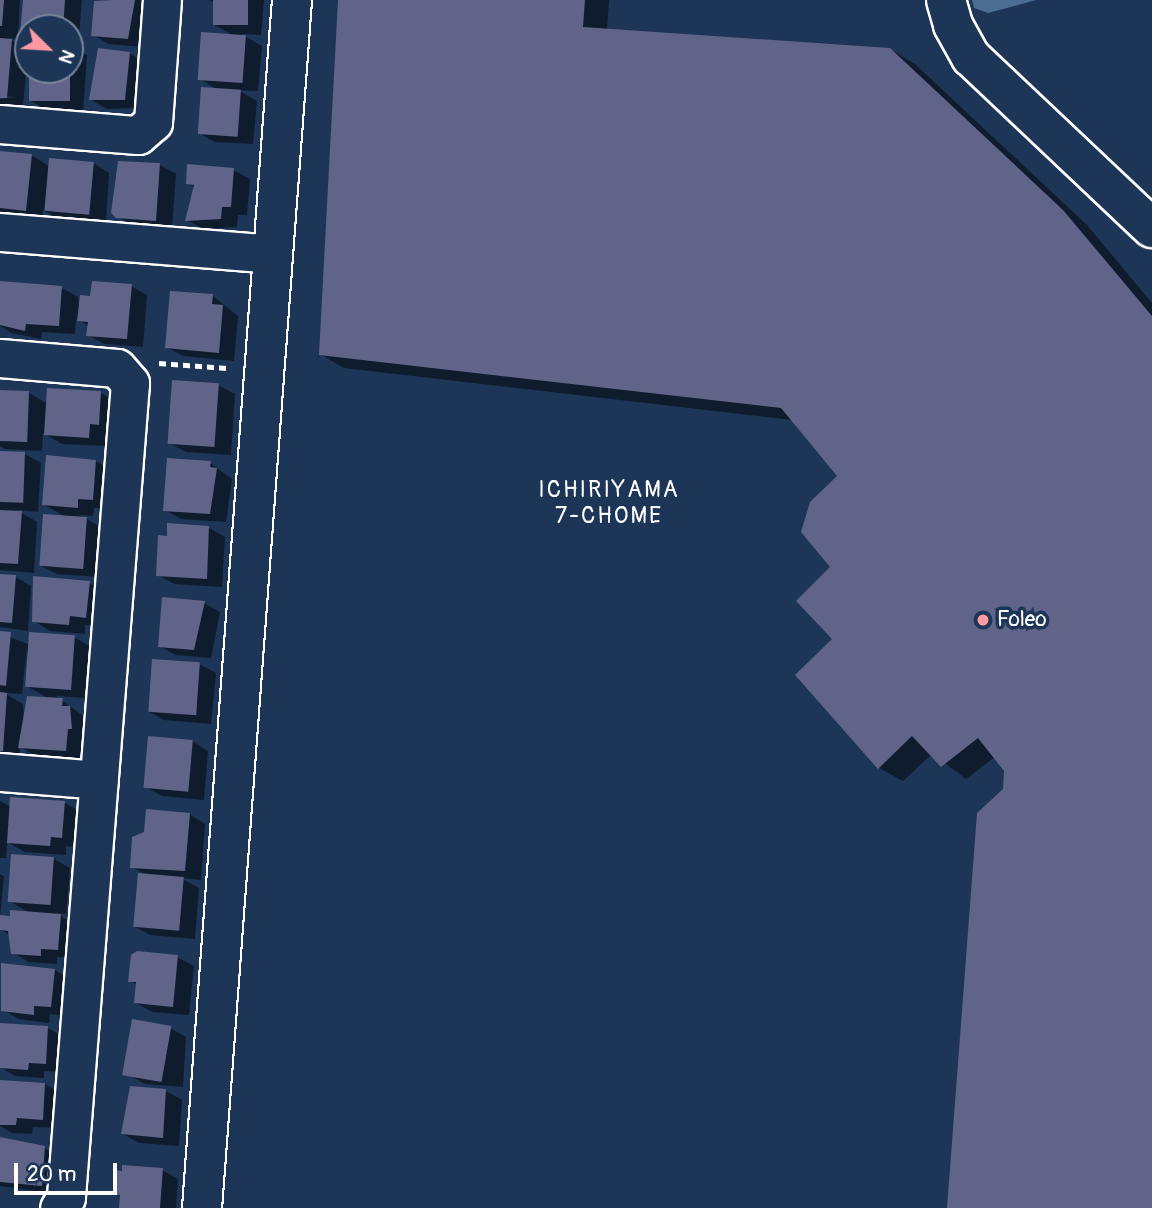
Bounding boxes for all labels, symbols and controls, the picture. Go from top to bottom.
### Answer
north arrow [14,14,84,84]
text: N [53,46,80,67]
district label: ICHIRIYAMA 7-CHOME [540,476,678,530]
place label: Foleo [997,607,1046,633]
marker: Foleo [975,612,991,628]
scale bar [18,1148,121,1192]
text: 20 m [27,1161,76,1188]

